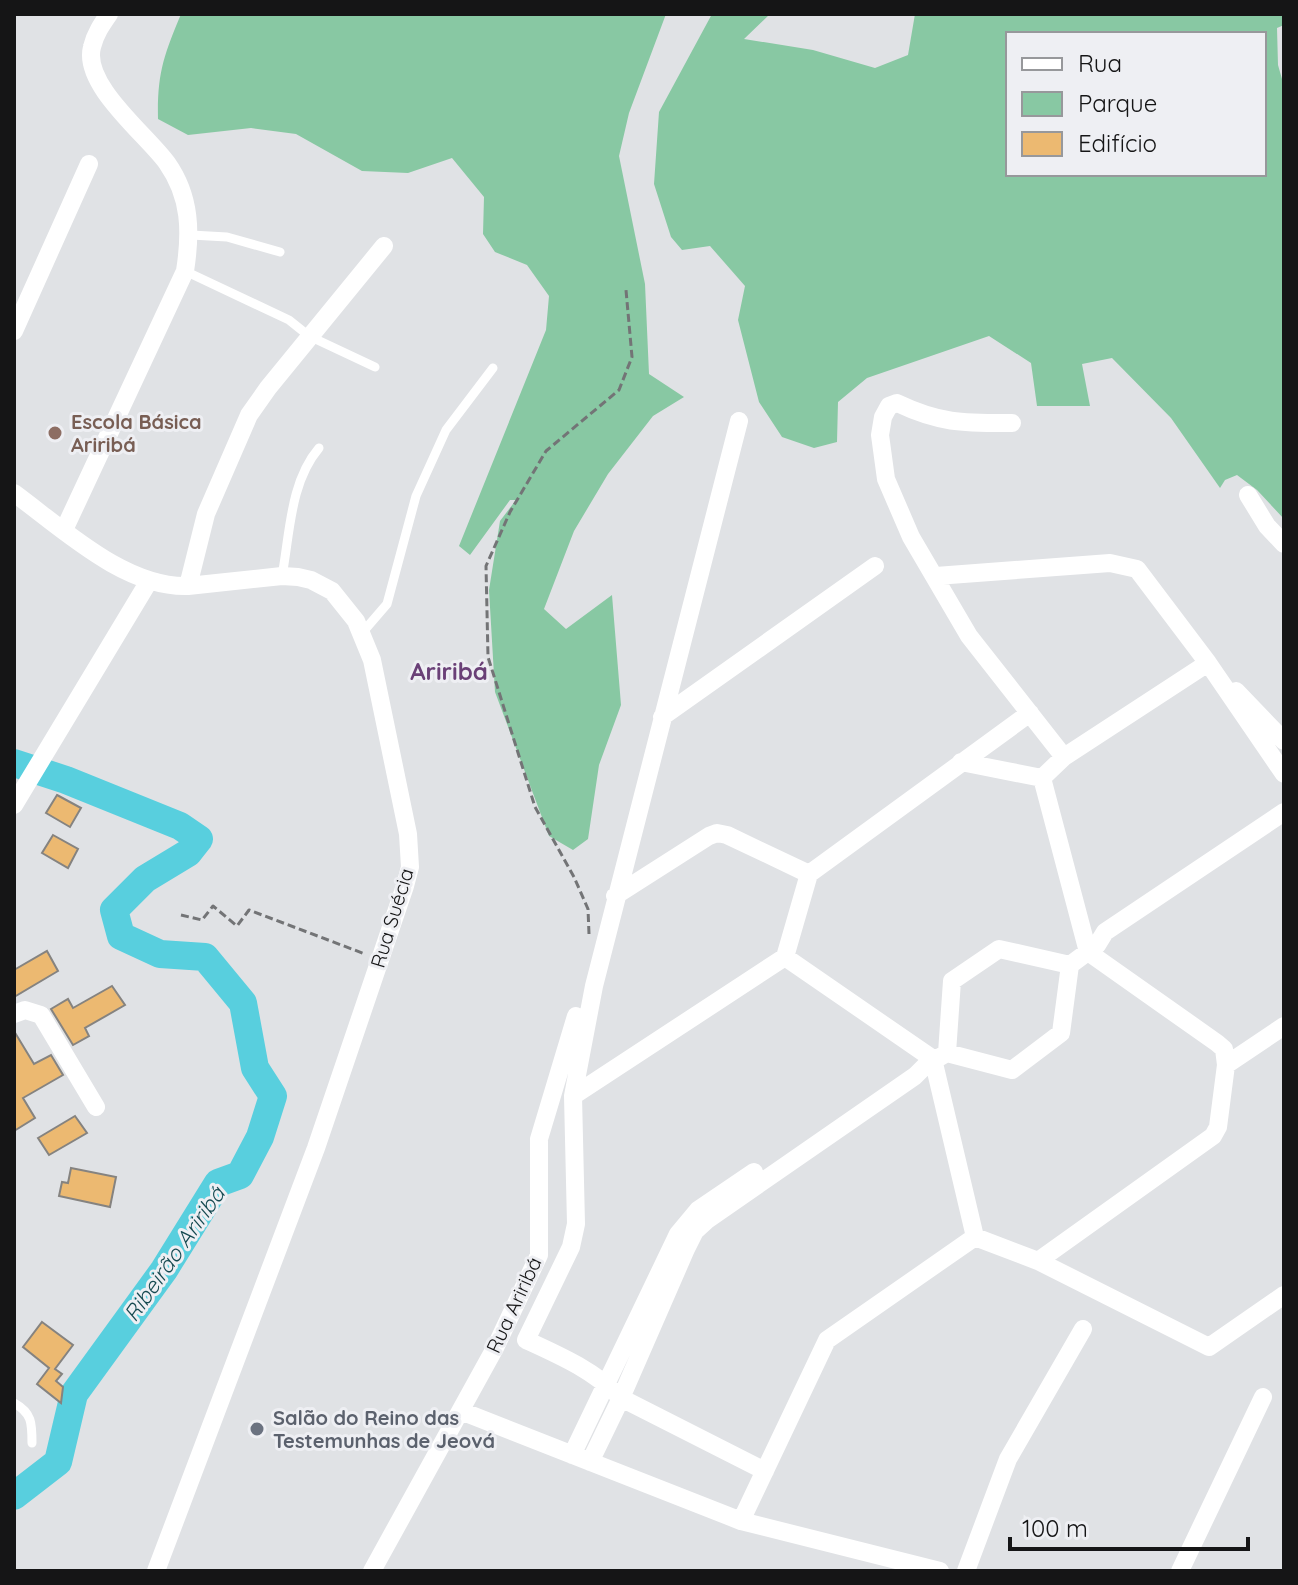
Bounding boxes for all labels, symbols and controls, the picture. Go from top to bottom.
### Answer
legend [1006,32,1266,176]
text: Rua [1078,48,1122,78]
text: Parque [1078,88,1157,118]
text: Edifício [1078,128,1157,158]
place label: Escola Básica Ariribá [71,409,202,457]
marker: Escola Básica Ariribá [46,424,64,442]
district label: Ariribá [410,656,488,686]
street label: Rua Suécia [365,865,419,971]
water label: Ribeirão Ariribá [117,1180,232,1327]
street label: Rua Ariribá [480,1253,547,1357]
place label: Salão do Reino das Testemunhas de Jeová [273,1405,495,1453]
marker: Salão do Reino das Testemunhas de Jeová [248,1420,266,1438]
scale bar [1010,1501,1248,1551]
text: 100 m [1022,1513,1088,1543]

